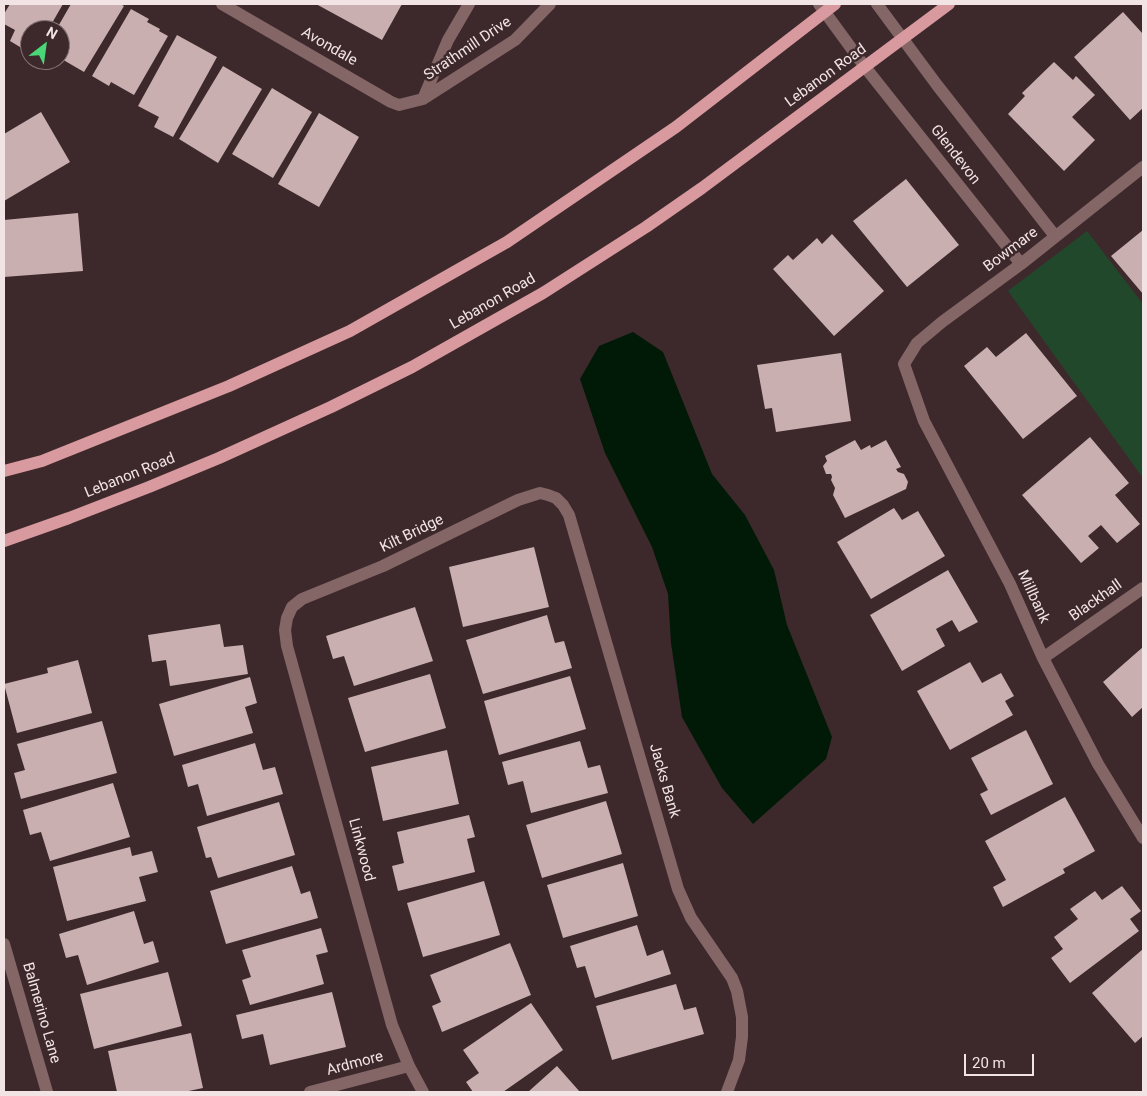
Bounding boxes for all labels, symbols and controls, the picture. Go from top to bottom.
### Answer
street label: Strathmill Drive [421,13,515,85]
north arrow [20,20,70,70]
text: N [44,23,60,42]
street label: Avondale [298,24,360,70]
street label: Lebanon Road [782,41,870,111]
street label: Glendevon [926,122,984,188]
street label: Bowmare [980,224,1042,276]
street label: Lebanon Road [447,270,539,334]
street label: Lebanon Road [82,450,178,502]
street label: Kilt Bridge [377,511,447,557]
street label: Millbank [1013,568,1053,626]
street label: Blackhall [1066,576,1126,626]
street label: Jacks Bank [645,742,683,820]
street label: Linkwood [344,817,378,883]
street label: Balmerino Lane [18,961,64,1065]
scale bar [967,1044,1037,1076]
street label: Ardmore [325,1048,385,1080]
text: 20 m [972,1054,1006,1072]

